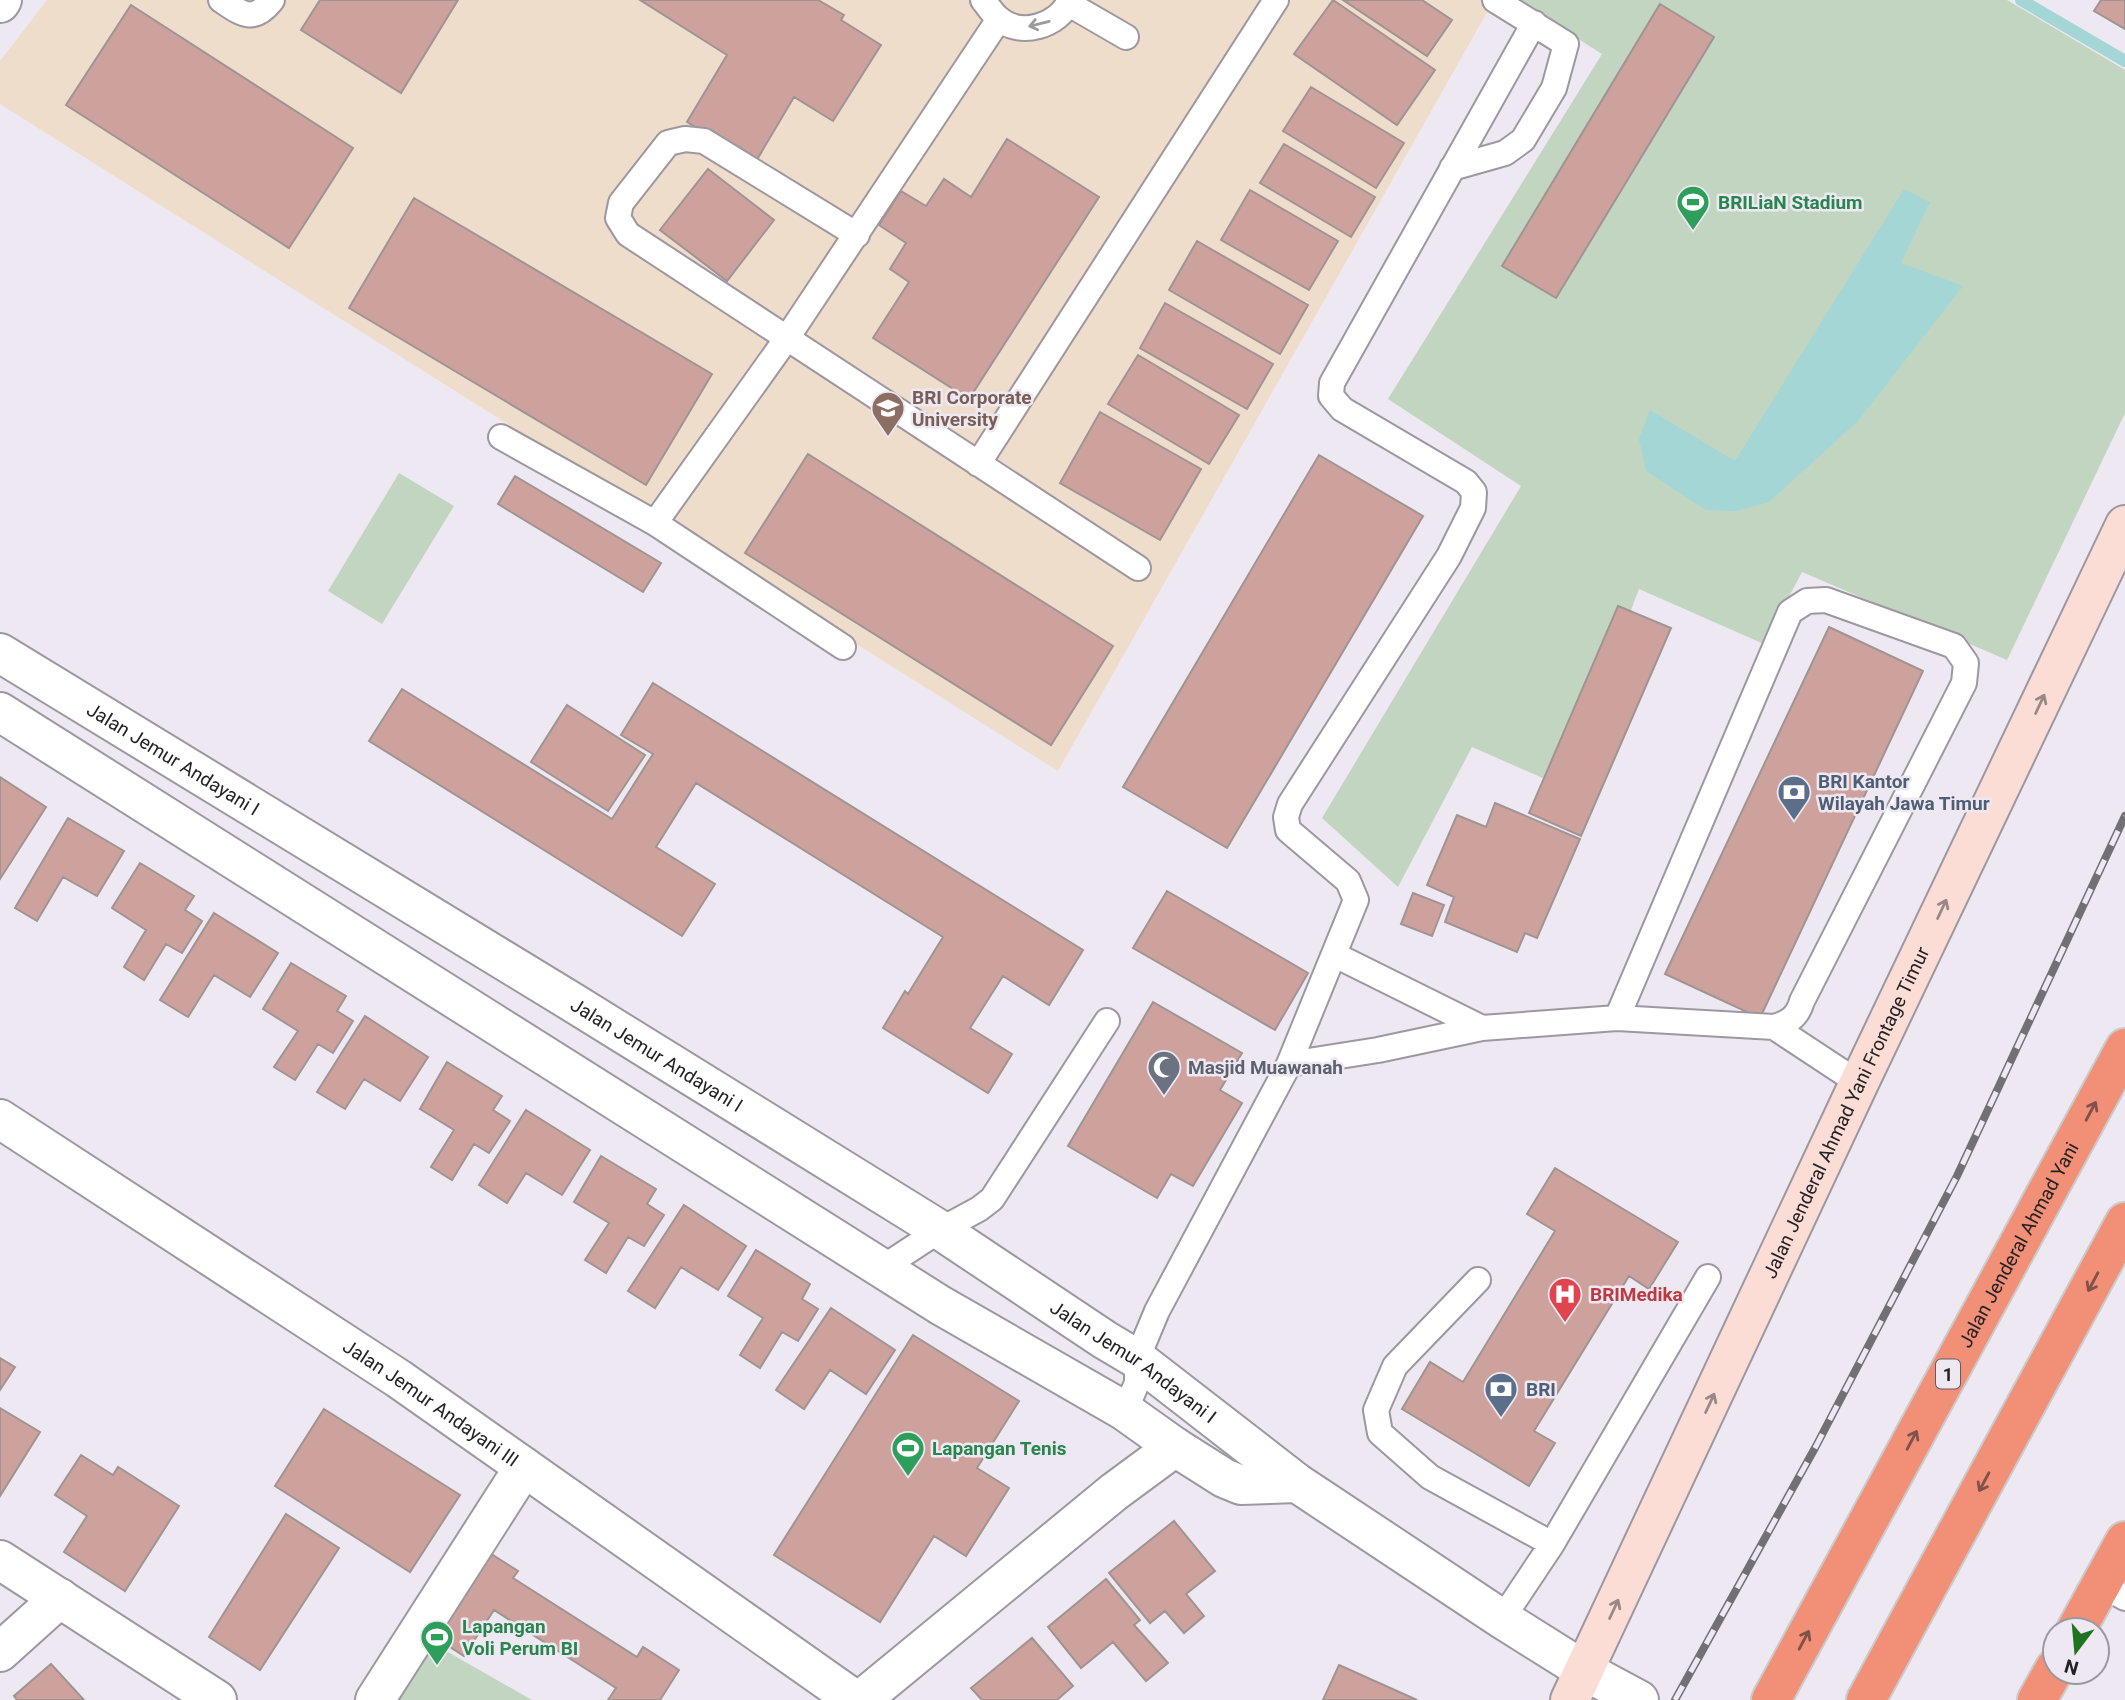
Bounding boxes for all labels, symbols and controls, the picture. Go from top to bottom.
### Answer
one-way arrow [1028,18,1050,31]
sports icon: BRILiaN Stadium [1674,183,1712,232]
place label: BRILiaN Stadium [1718,191,1863,214]
place label: BRI Corporate University [912,386,1032,431]
school or university icon: BRI Corporate University [869,389,907,438]
one-way arrow [2034,693,2047,715]
street label: Jalan Jemur Andayani I [83,697,264,820]
place label: BRI Kantor Wilayah Jawa Timur [1818,770,1990,815]
bank icon: BRI Kantor Wilayah Jawa Timur [1775,773,1813,822]
one-way arrow [1936,899,1949,920]
street label: Jalan Jenderal Ahmad Yani Frontage Timur [1758,942,1934,1282]
street label: Jalan Jemur Andayani I [567,993,747,1117]
mosque icon: Masjid Muawanah [1145,1048,1183,1097]
place label: Masjid Muawanah [1188,1056,1343,1079]
one-way arrow [2085,1101,2098,1122]
street label: Jalan Jenderal Ahmad Yani [1953,1138,2083,1351]
one-way arrow [2085,1271,2099,1291]
hospital icon: BRIMedika [1546,1275,1584,1324]
place label: BRIMedika [1590,1283,1683,1306]
street label: Jalan Jemur Andayani I [1046,1295,1221,1428]
street label: Jalan Jemur Andayani III [339,1334,523,1471]
road number: 1 [1936,1359,1960,1388]
bank icon: BRI [1482,1370,1520,1419]
place label: BRI [1526,1378,1556,1401]
one-way arrow [1704,1393,1717,1414]
sports icon: Lapangan Tenis [889,1429,927,1478]
one-way arrow [1906,1430,1919,1451]
place label: Lapangan Tenis [932,1437,1067,1460]
one-way arrow [1977,1471,1991,1491]
one-way arrow [1608,1599,1621,1620]
place label: Lapangan Voli Perum BI [462,1615,578,1660]
north arrow [2041,1616,2111,1686]
sports icon: Lapangan Voli Perum BI [418,1618,456,1667]
one-way arrow [1798,1630,1811,1651]
text: N [2062,1654,2081,1680]

